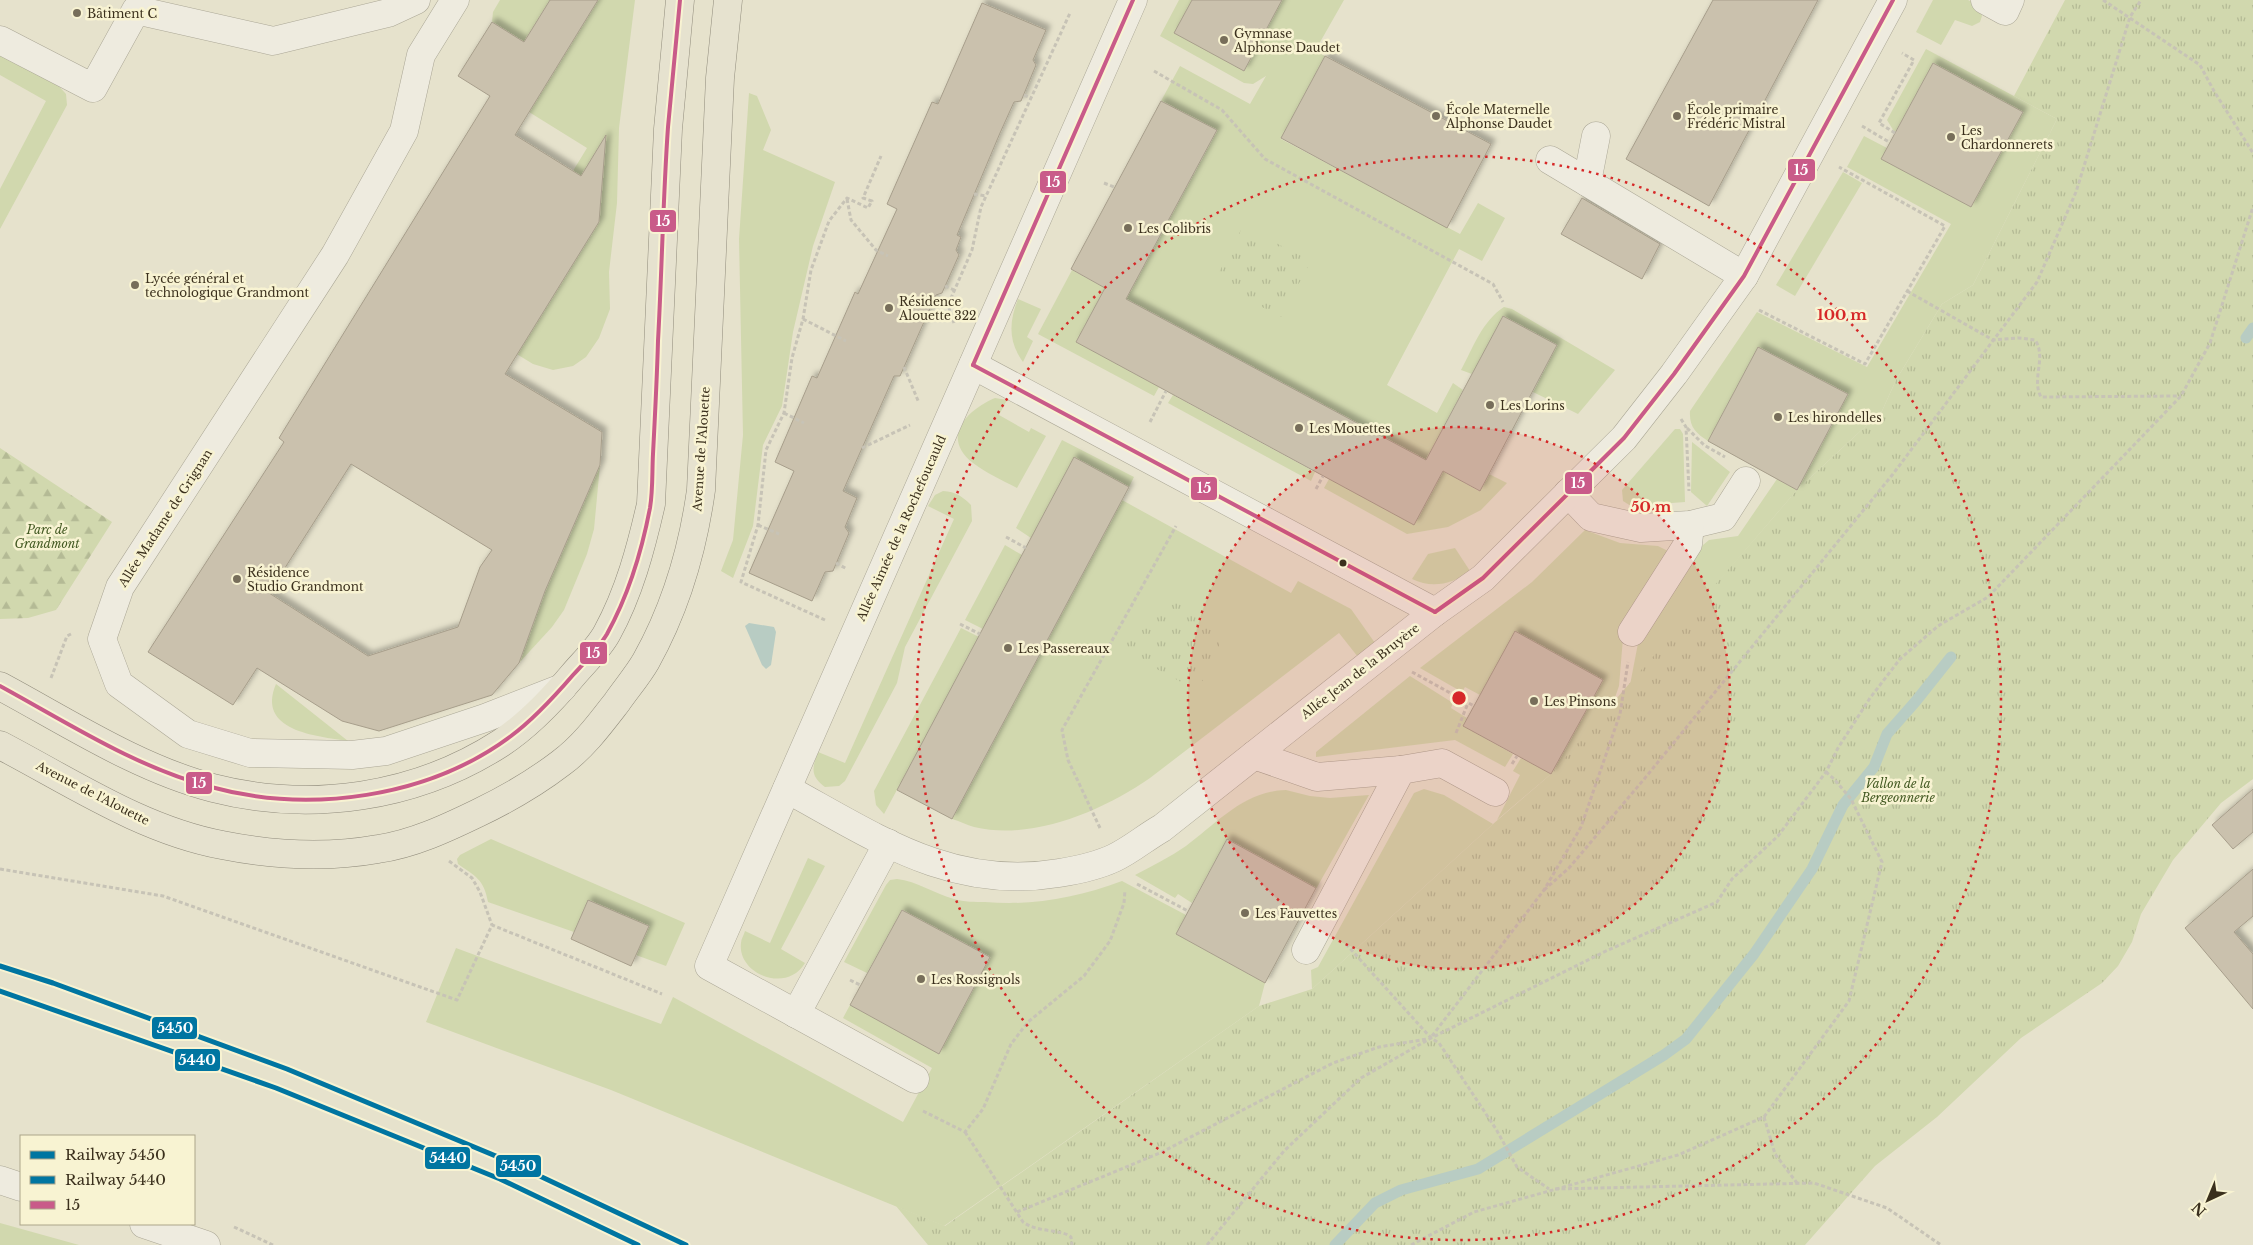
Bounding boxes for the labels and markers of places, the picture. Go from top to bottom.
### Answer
place label: Bâtiment C [87,6,157,21]
marker: Bâtiment C [71,7,83,19]
place label: Gymnase Alphonse Daudet [1233,26,1341,55]
marker: Gymnase Alphonse Daudet [1218,34,1230,46]
place label: École Maternelle Alphonse Daudet [1445,101,1553,131]
place label: École primaire Frédéric Mistral [1687,101,1786,131]
marker: École Maternelle Alphonse Daudet [1430,110,1442,122]
marker: École primaire Frédéric Mistral [1671,110,1683,122]
place label: Les Chardonnerets [1961,123,2053,152]
marker: Les Chardonnerets [1945,131,1957,143]
place label: Les Colibris [1138,221,1211,236]
marker: Les Colibris [1122,222,1134,234]
place label: Lycée général et technologique Grandmont [145,271,310,300]
marker: Lycée général et technologique Grandmont [129,279,141,291]
place label: Résidence Alouette 322 [898,294,977,323]
marker: Résidence Alouette 322 [883,302,895,314]
place label: Les Lorins [1500,398,1565,413]
marker: Les Lorins [1484,399,1496,411]
place label: Les hirondelles [1788,410,1882,425]
marker: Les hirondelles [1772,411,1784,423]
place label: Les Mouettes [1309,421,1390,436]
marker: Les Mouettes [1293,422,1305,434]
unlabelled marker [1338,558,1348,568]
place label: Résidence Studio Grandmont [247,565,364,594]
marker: Résidence Studio Grandmont [231,573,243,585]
place label: Les Passereaux [1018,641,1110,656]
marker: Les Passereaux [1002,642,1014,654]
centre of rings [1450,689,1468,707]
place label: Les Pinsons [1544,694,1616,709]
marker: Les Pinsons [1528,695,1540,707]
place label: Les Fauvettes [1255,906,1337,921]
marker: Les Fauvettes [1239,907,1251,919]
place label: Les Rossignols [931,972,1020,987]
marker: Les Rossignols [915,973,927,985]

